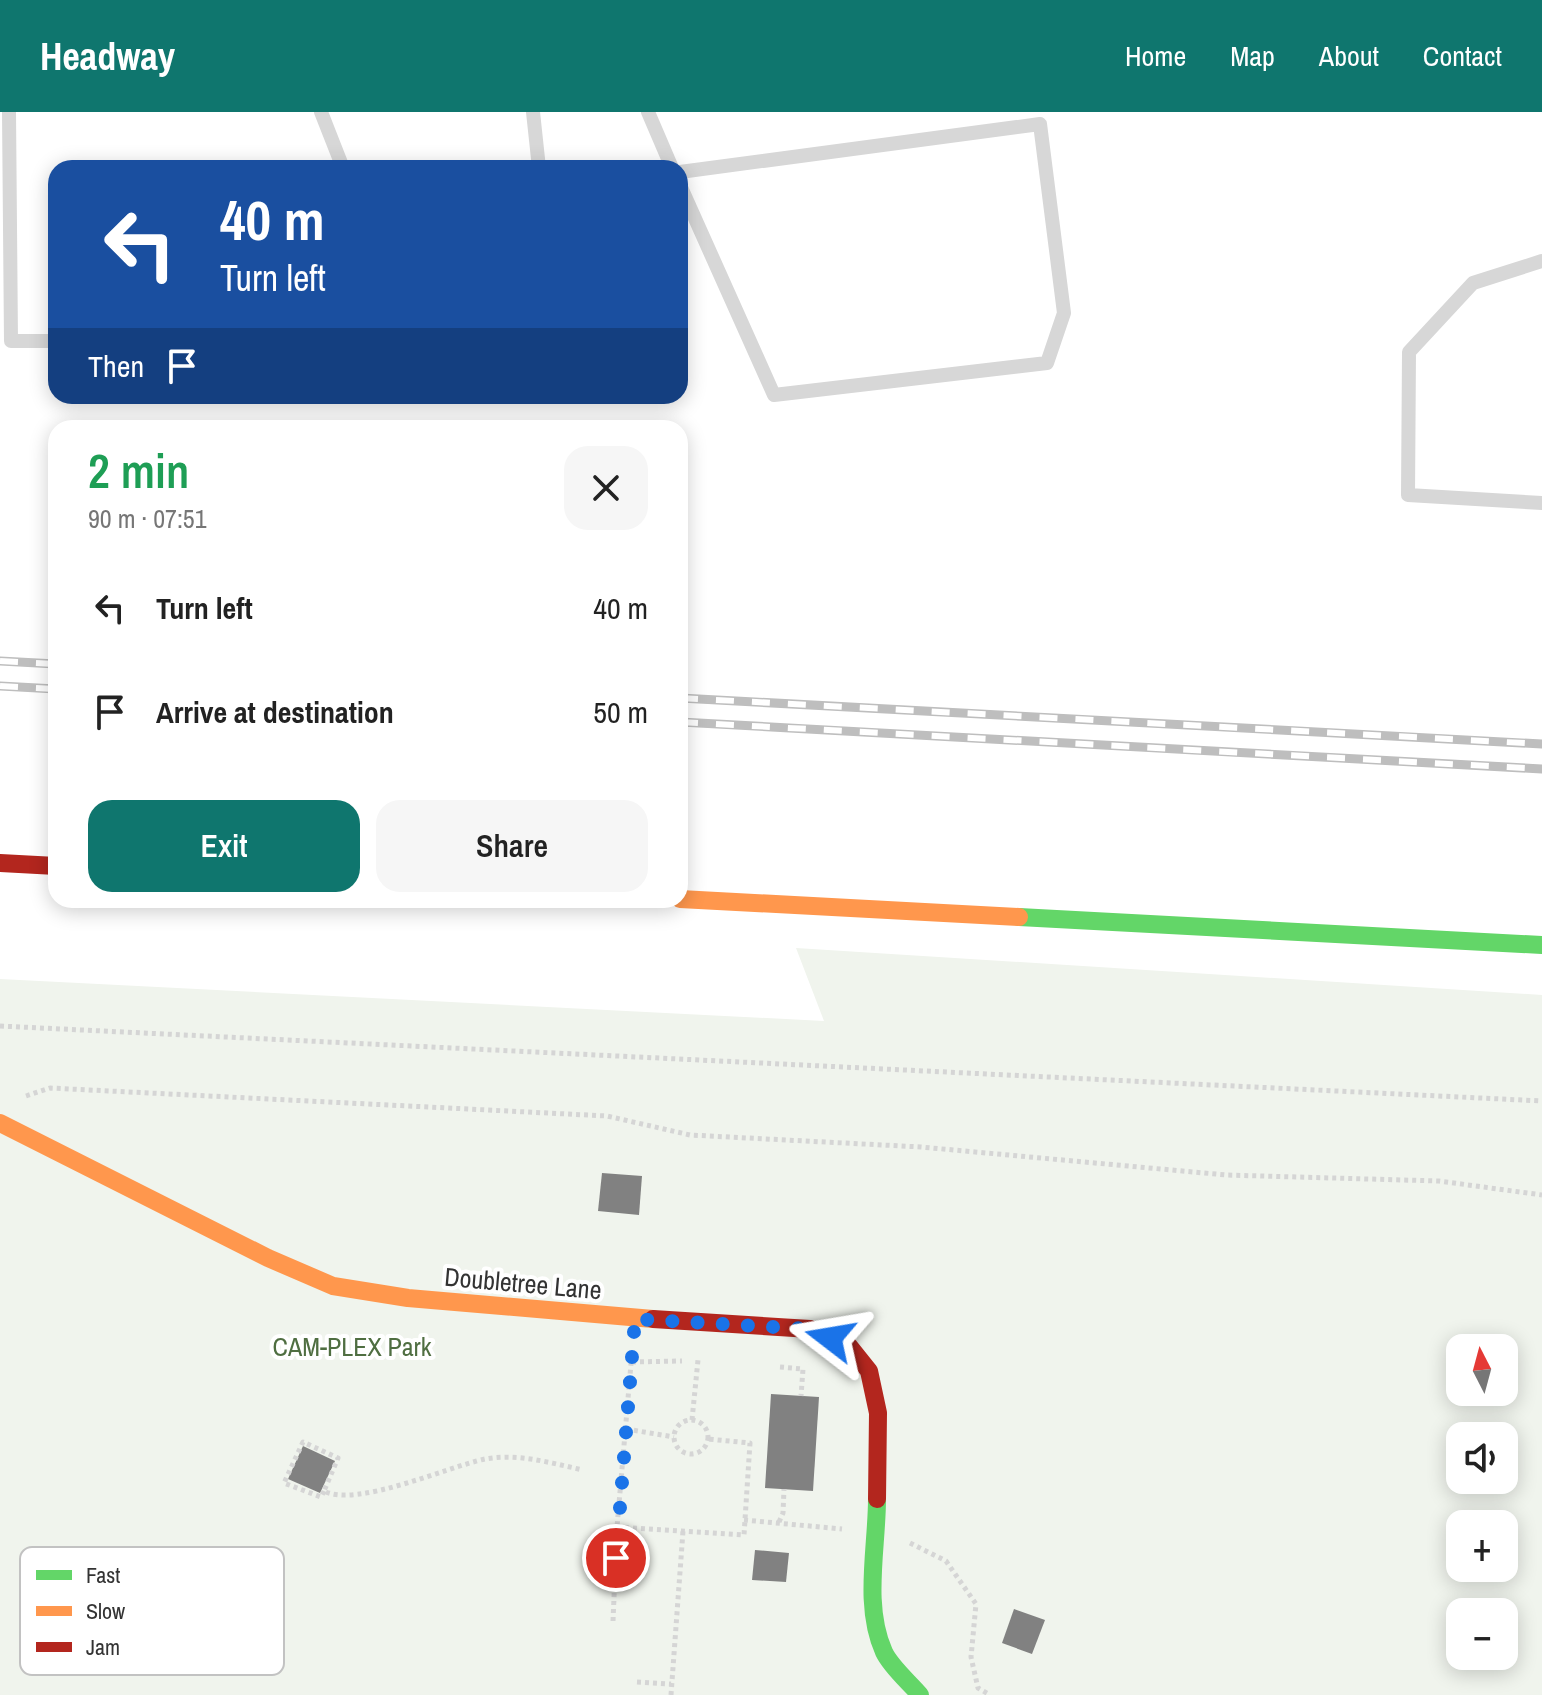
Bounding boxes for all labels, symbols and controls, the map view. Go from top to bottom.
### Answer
text: Headway [40,31,175,82]
text: Home [1125,37,1186,75]
text: Map [1230,37,1275,75]
text: About [1319,37,1379,75]
text: Contact [1423,37,1502,75]
text: 40 m [220,182,325,257]
icon: left [88,192,192,296]
text: Turn left [220,254,326,302]
icon: arrive [160,344,204,388]
text: Then [88,346,144,386]
text: 2 min [88,438,189,503]
button: close [564,446,648,530]
text: 90 m · 07:51 [88,501,207,536]
icon: left [88,586,132,630]
text: Turn left [156,588,253,628]
text: 40 m [593,588,648,628]
icon: arrive [88,690,132,734]
text: Arrive at destination [156,692,394,732]
text: 50 m [593,692,648,732]
button: Exit [88,800,360,892]
button: Share [376,800,648,892]
street label: Doubletree Lane [443,1259,603,1307]
position arrow [788,1296,872,1380]
park label: CAM-PLEX Park [273,1329,432,1364]
north arrow [1446,1334,1518,1406]
map controls [1446,1334,1518,1670]
button: sound [1446,1422,1518,1494]
button: + [1446,1510,1518,1582]
pin [582,1524,650,1592]
icon: arrive [594,1536,638,1580]
legend [20,1547,284,1675]
text: Fast [86,1560,120,1590]
text: Slow [86,1596,125,1626]
button: − [1446,1598,1518,1670]
text: Jam [86,1632,120,1662]

